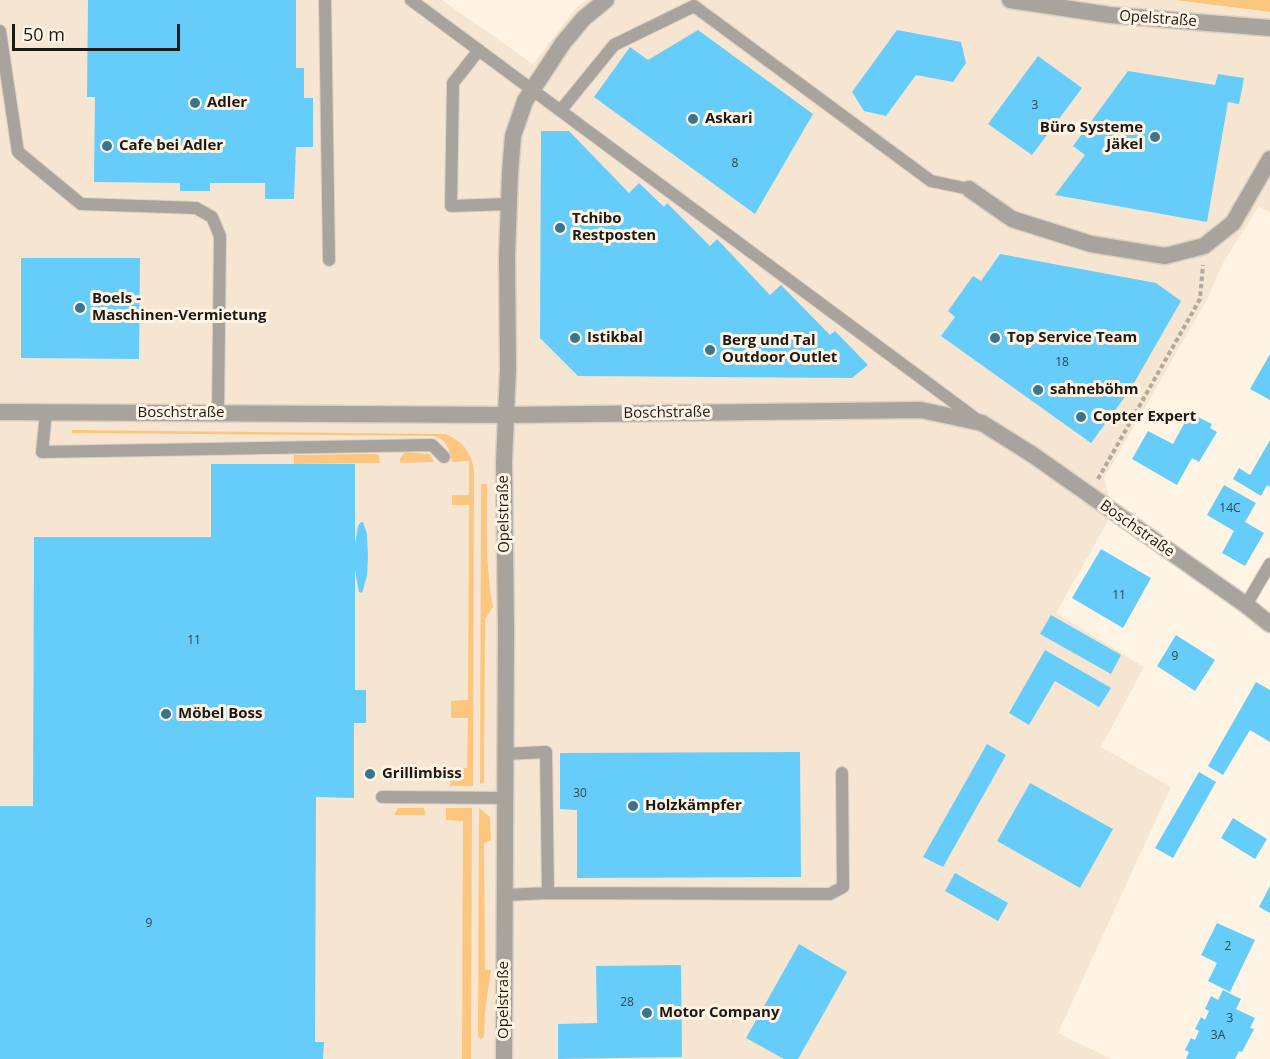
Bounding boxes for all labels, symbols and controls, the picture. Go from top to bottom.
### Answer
street label: Opelstraße [1119,7,1197,31]
scale bar [15,12,183,50]
text: 50 m [23,22,65,46]
place label: Adler [207,94,247,112]
marker: Adler [188,96,202,110]
house number: 3 [1032,99,1038,113]
place label: Askari [705,110,753,128]
marker: Askari [686,112,700,126]
place label: Büro Systeme Jäkel [1040,119,1143,154]
marker: Büro Systeme Jäkel [1148,130,1162,144]
place label: Cafe bei Adler [119,137,223,155]
marker: Cafe bei Adler [100,139,114,153]
house number: 8 [732,157,738,171]
place label: Tchibo Restposten [572,210,656,245]
marker: Tchibo Restposten [553,221,567,235]
place label: Boels - Maschinen-Vermietung [92,290,267,325]
marker: Boels - Maschinen-Vermietung [73,301,87,315]
place label: Istikbal [587,329,643,347]
place label: Top Service Team [1007,329,1137,347]
marker: Istikbal [568,331,582,345]
marker: Top Service Team [988,331,1002,345]
place label: Berg und Tal Outdoor Outlet [722,332,837,367]
marker: Berg und Tal Outdoor Outlet [703,343,717,357]
house number: 18 [1055,356,1069,370]
place label: sahneböhm [1050,381,1138,399]
marker: sahneböhm [1031,383,1045,397]
street label: Boschstraße [623,403,711,423]
street label: Boschstraße [138,404,224,422]
place label: Copter Expert [1093,408,1196,426]
marker: Copter Expert [1074,410,1088,424]
street label: Opelstraße [494,475,514,553]
street label: Boschstraße [1096,497,1178,561]
house number: 14C [1219,502,1241,516]
house number: 11 [1112,589,1126,603]
house number: 11 [187,634,201,648]
house number: 9 [1172,650,1178,664]
place label: Möbel Boss [178,705,263,723]
marker: Möbel Boss [159,707,173,721]
place label: Grillimbiss [382,765,462,783]
marker: Grillimbiss [363,767,377,781]
house number: 30 [573,787,587,801]
place label: Holzkämpfer [645,797,742,815]
marker: Holzkämpfer [626,799,640,813]
house number: 9 [146,917,152,931]
house number: 2 [1225,940,1231,954]
street label: Opelstraße [495,961,513,1039]
house number: 28 [620,996,634,1010]
place label: Motor Company [659,1004,779,1022]
marker: Motor Company [640,1006,654,1020]
house number: 3 [1227,1012,1233,1026]
house number: 3A [1211,1029,1225,1043]

